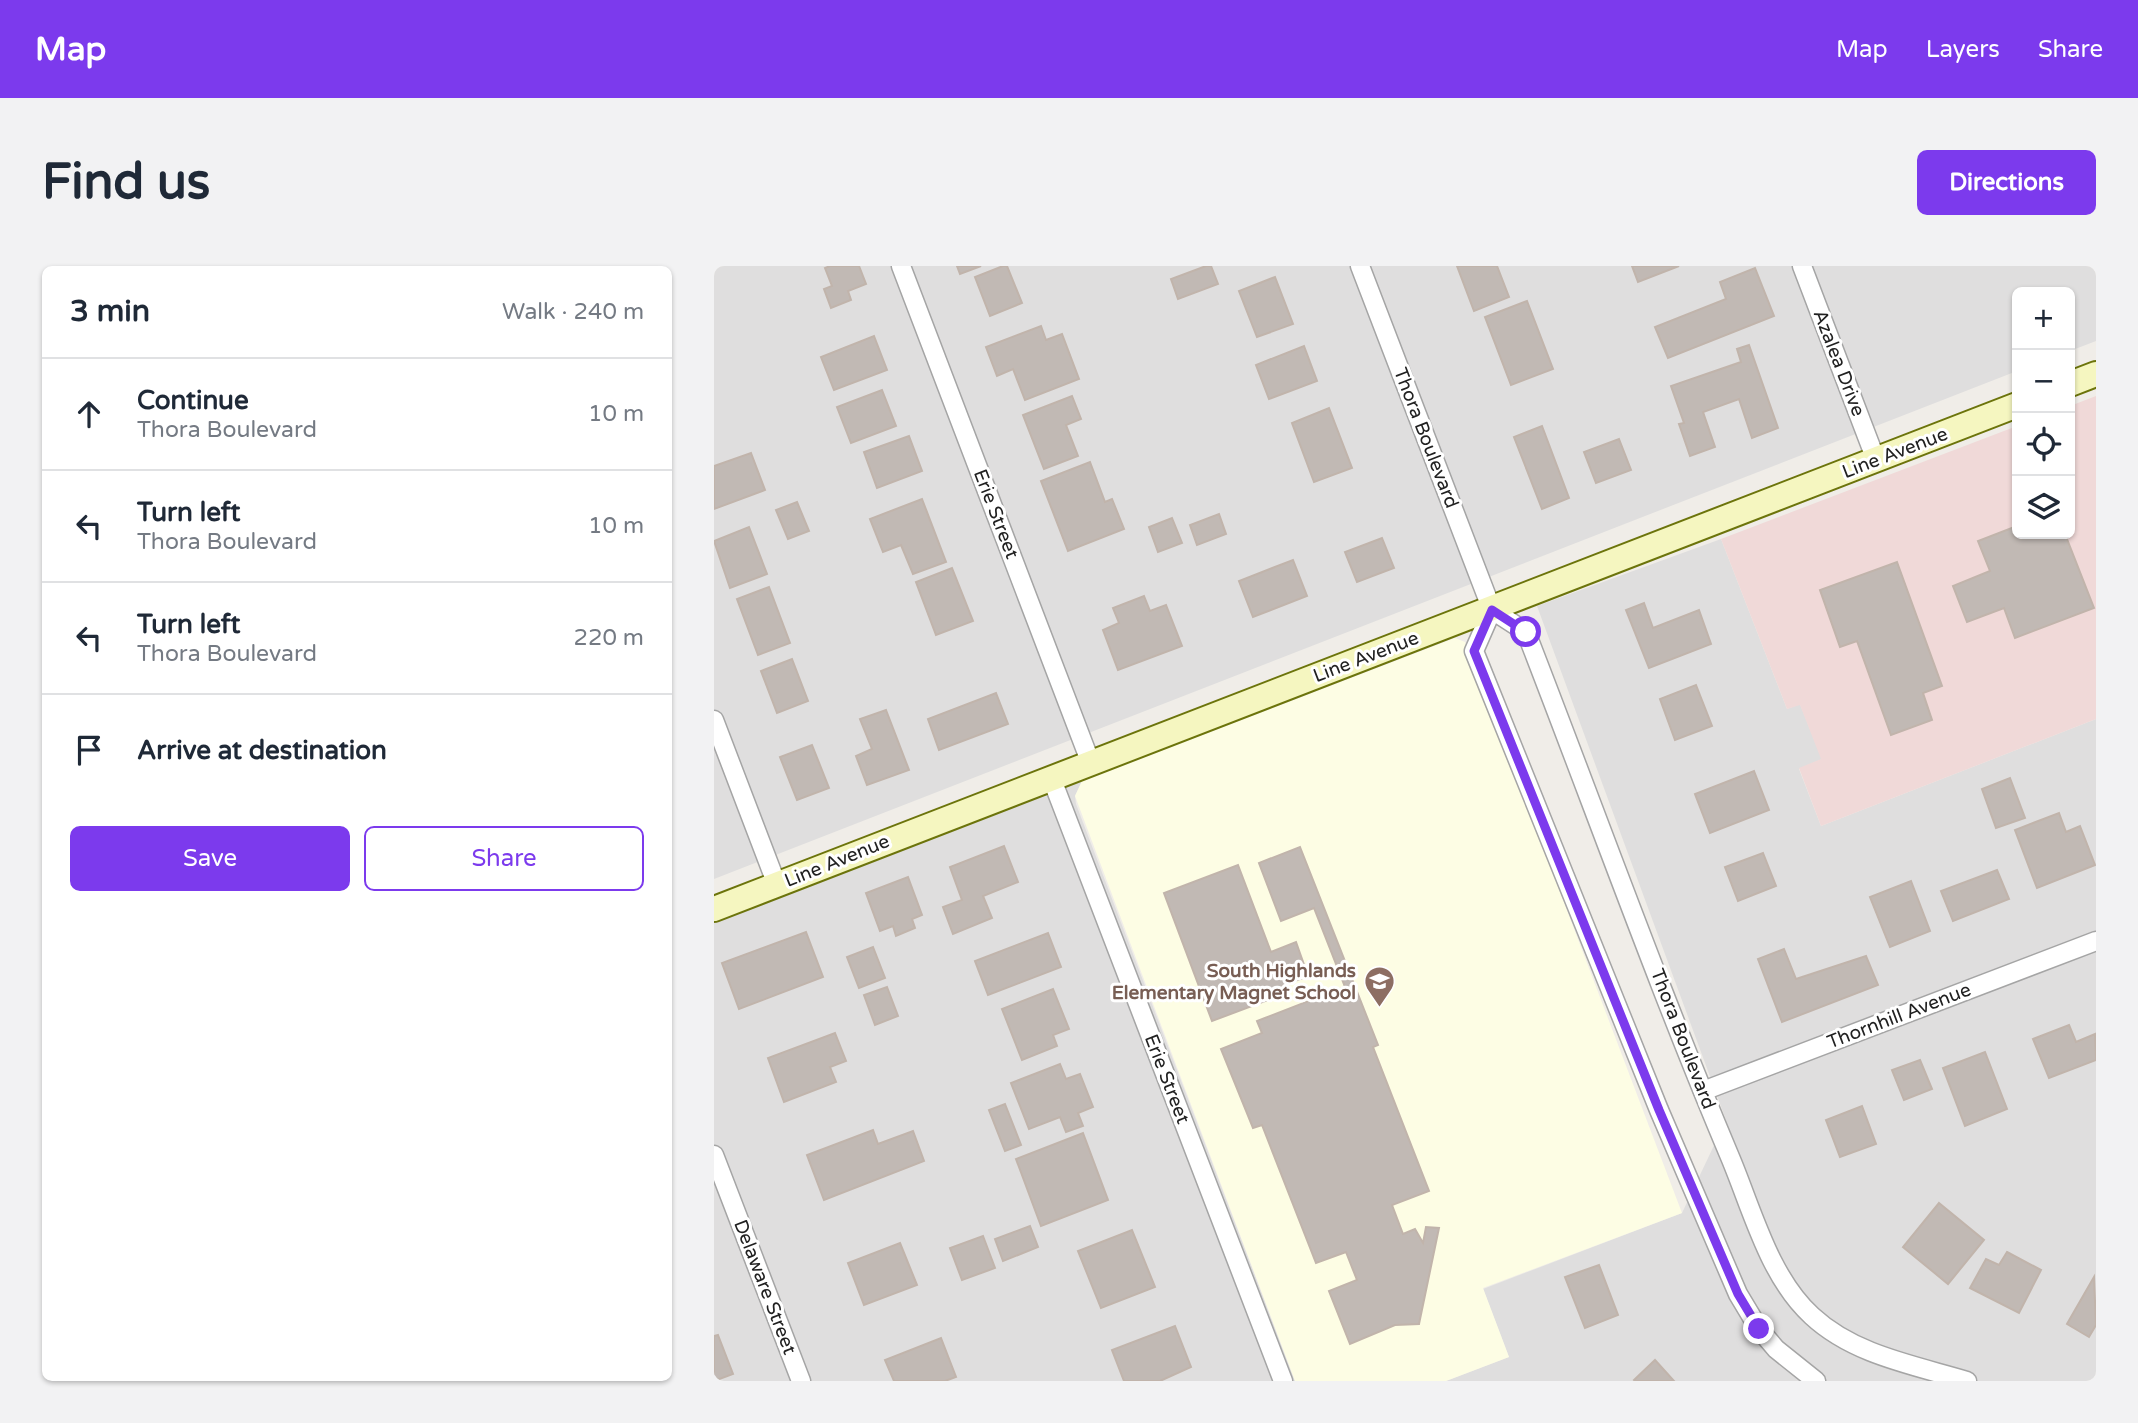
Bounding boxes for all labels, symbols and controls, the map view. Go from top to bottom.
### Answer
text: Map [35,30,106,69]
text: Map [1836,35,1888,64]
text: Layers [1926,35,2000,64]
text: Share [2038,35,2103,64]
button: Directions [1917,150,2096,215]
text: Find us [42,153,210,212]
map controls [2012,287,2075,539]
button: + [2012,287,2075,350]
text: 3 min [70,293,150,330]
text: Walk · 240 m [502,298,644,326]
street label: Azalea Drive [1809,307,1869,419]
button: − [2012,350,2075,413]
street label: Thora Boulevard [1389,365,1463,511]
text: Continue [137,385,249,416]
icon: ahead [70,395,108,433]
text: 10 m [588,400,644,428]
button: locate [2012,413,2075,476]
text: Thora Boulevard [137,416,317,444]
street label: Line Avenue [1839,423,1951,483]
street label: Erie Street [969,466,1023,562]
button: layers [2012,476,2075,539]
text: Turn left [137,497,240,528]
icon: left [70,507,108,545]
text: 10 m [588,512,644,540]
text: Thora Boulevard [137,528,317,556]
text: Turn left [137,609,240,640]
route start [1510,616,1541,647]
icon: left [70,619,108,657]
text: 220 m [574,624,644,652]
street label: Line Avenue [1310,627,1422,687]
text: Thora Boulevard [137,640,317,668]
icon: arrive [70,731,108,769]
text: Arrive at destination [137,735,387,766]
button: Save [70,826,350,891]
button: Share [364,826,644,891]
street label: Line Avenue [781,830,893,892]
place label: South Highlands Elementary Magnet School [1112,960,1356,1005]
school or university icon: South Highlands Elementary Magnet School [1362,965,1396,1009]
street label: Thora Boulevard [1646,966,1720,1112]
street label: Thornhill Avenue [1824,978,1974,1054]
street label: Erie Street [1140,1031,1194,1127]
street label: Delaware Street [729,1217,801,1357]
route end [1743,1313,1774,1344]

